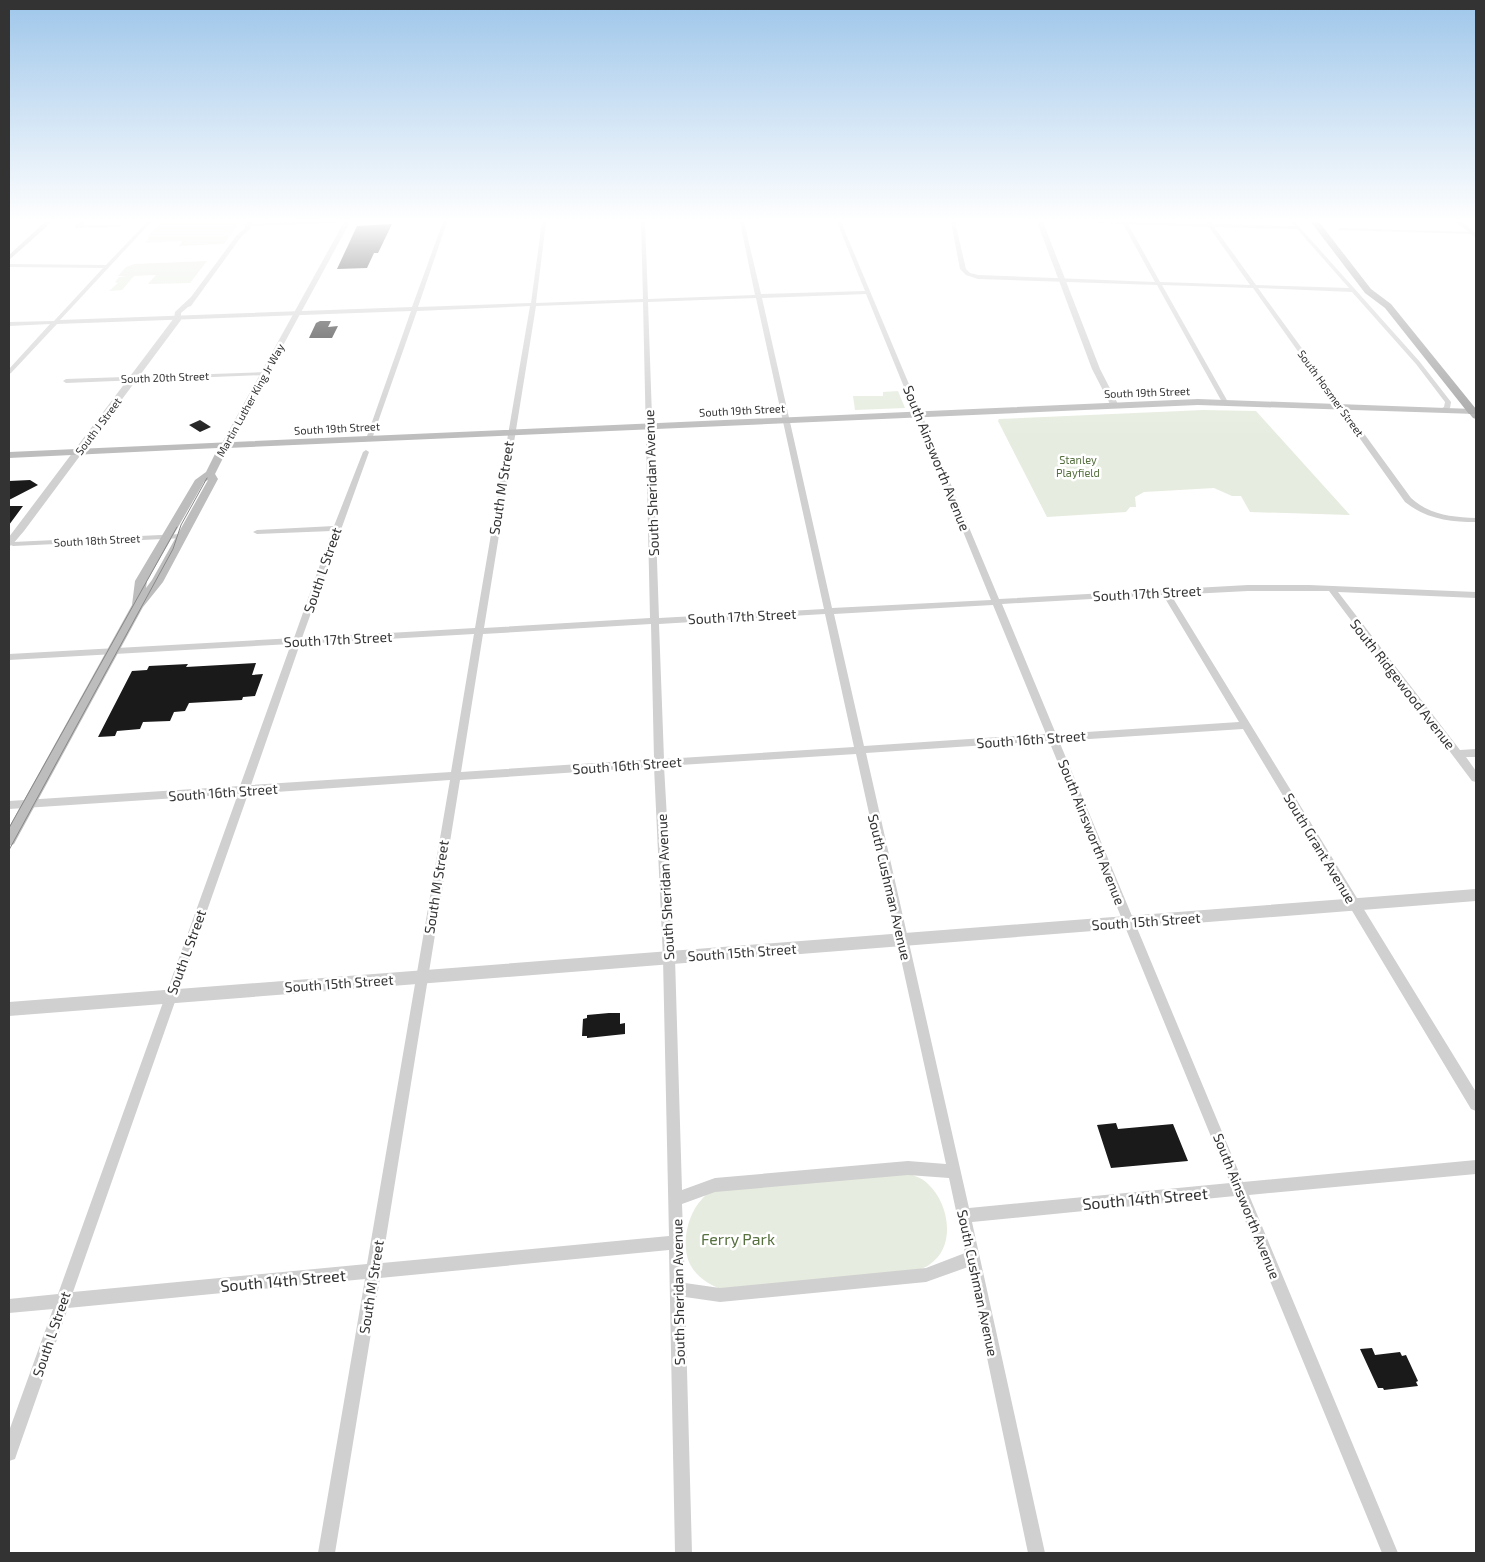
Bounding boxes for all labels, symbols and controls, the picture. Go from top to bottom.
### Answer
street label: Martin Luther King Jr Way [213,341,287,459]
street label: South Hosmer Street [1295,347,1367,439]
street label: South 20th Street [121,369,209,385]
street label: South Ainsworth Avenue [900,383,974,533]
street label: South 19th Street [1104,384,1190,400]
street label: South J Street [72,395,124,457]
street label: South 19th Street [699,401,785,419]
street label: South Sheridan Avenue [640,409,662,557]
street label: South 19th Street [294,419,380,437]
street label: South M Street [485,440,517,536]
park label: Stanley Playfield [1056,453,1100,479]
street label: South L Street [299,525,345,615]
street label: South 18th Street [54,531,140,549]
street label: South 17th Street [1092,582,1202,604]
street label: South 17th Street [687,605,797,627]
street label: South Ridgewood Avenue [1347,615,1459,753]
street label: South 17th Street [283,628,393,650]
street label: South 16th Street [976,727,1086,751]
street label: South 16th Street [572,753,682,777]
street label: South Ainsworth Avenue [1055,757,1129,907]
street label: South 16th Street [168,780,278,804]
street label: South Grant Avenue [1280,790,1360,906]
street label: South Cushman Avenue [865,812,915,962]
street label: South Sheridan Avenue [653,813,677,961]
street label: South M Street [420,839,452,935]
street label: South L Street [163,907,209,997]
street label: South 15th Street [1091,909,1201,933]
street label: South 15th Street [687,940,797,964]
street label: South 15th Street [284,971,394,995]
street label: South Ainsworth Avenue [1210,1131,1284,1281]
street label: South 14th Street [1082,1183,1208,1213]
street label: South Cushman Avenue [954,1208,1002,1358]
street label: South Sheridan Avenue [668,1219,688,1365]
park label: Ferry Park [701,1229,775,1248]
street label: South M Street [355,1239,387,1335]
street label: South 14th Street [220,1265,346,1295]
street label: South L Street [28,1289,74,1379]

